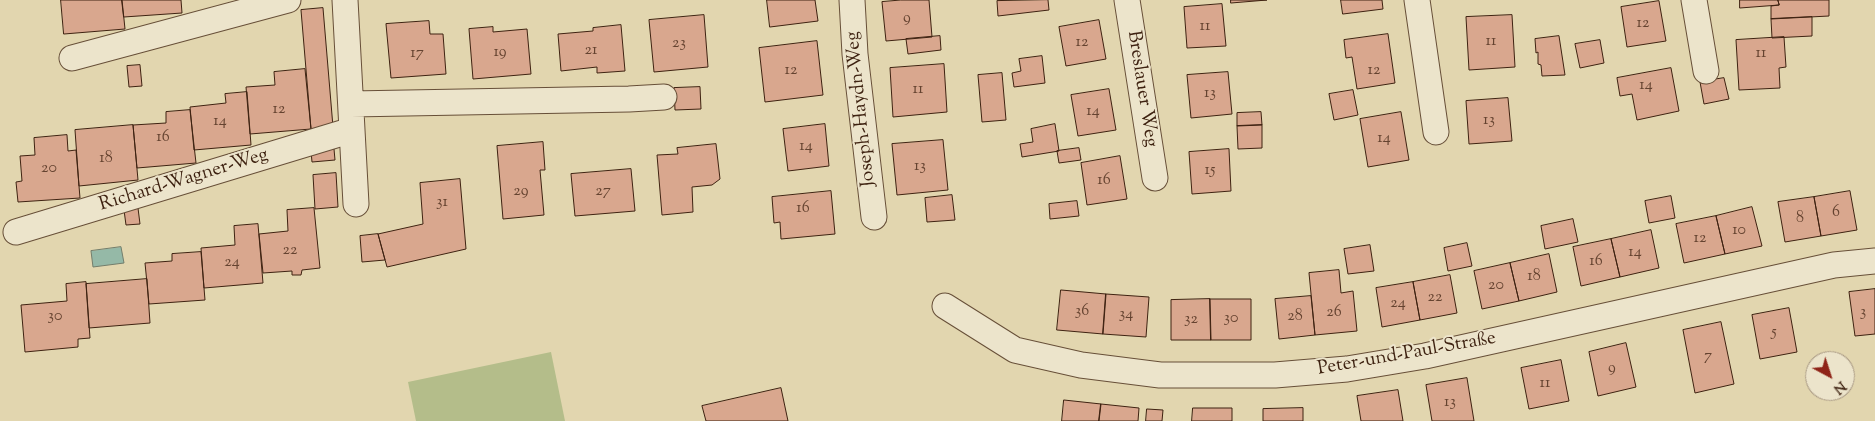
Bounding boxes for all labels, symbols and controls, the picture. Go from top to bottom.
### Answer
house number: 9 [903,9,911,29]
house number: 12 [1637,14,1649,34]
house number: 11 [1200,17,1210,37]
street label: Breslauer Weg [1121,29,1161,149]
street label: Joseph-Haydn-Weg [843,30,881,188]
house number: 11 [1486,32,1496,52]
house number: 12 [1076,33,1088,53]
house number: 23 [672,34,686,54]
house number: 21 [585,41,597,61]
house number: 19 [493,43,507,63]
house number: 17 [410,44,424,64]
house number: 11 [1756,44,1766,64]
house number: 12 [785,61,797,81]
house number: 12 [1368,61,1380,81]
house number: 14 [1639,76,1653,96]
house number: 11 [913,80,923,100]
house number: 13 [1204,84,1216,104]
house number: 12 [273,100,285,120]
house number: 14 [1086,102,1100,122]
house number: 13 [1483,111,1495,131]
house number: 14 [213,112,227,132]
house number: 16 [156,128,170,148]
house number: 14 [1377,129,1391,149]
house number: 14 [799,137,813,157]
street label: Richard-Wagner-Weg [97,144,271,218]
house number: 18 [99,149,113,169]
house number: 13 [914,157,926,177]
house number: 20 [41,159,57,179]
house number: 15 [1205,161,1215,181]
house number: 16 [1097,171,1111,191]
house number: 29 [513,182,529,202]
house number: 27 [595,182,611,202]
house number: 31 [436,193,448,213]
house number: 16 [796,199,810,219]
house number: 6 [1832,203,1840,223]
house number: 8 [1796,209,1804,229]
house number: 10 [1732,221,1746,241]
house number: 12 [1694,229,1706,249]
house number: 22 [283,241,297,261]
house number: 14 [1628,243,1642,263]
house number: 16 [1589,252,1603,272]
house number: 24 [224,253,240,273]
house number: 18 [1527,267,1541,287]
house number: 20 [1488,276,1504,296]
house number: 22 [1428,288,1442,308]
house number: 24 [1390,294,1406,314]
house number: 36 [1075,302,1089,322]
house number: 26 [1326,303,1342,323]
house number: 3 [1860,303,1866,323]
house number: 34 [1119,305,1133,325]
house number: 30 [48,307,62,327]
house number: 28 [1287,307,1303,327]
house number: 30 [1224,309,1238,329]
house number: 32 [1184,310,1198,330]
house number: 5 [1771,323,1777,343]
street label: Peter-und-Paul-Straße [1316,328,1498,382]
house number: 7 [1704,347,1712,367]
north arrow [1805,351,1855,401]
house number: 9 [1608,359,1616,379]
house number: 11 [1540,374,1550,394]
text: N [1828,375,1850,398]
house number: 13 [1444,393,1456,413]

